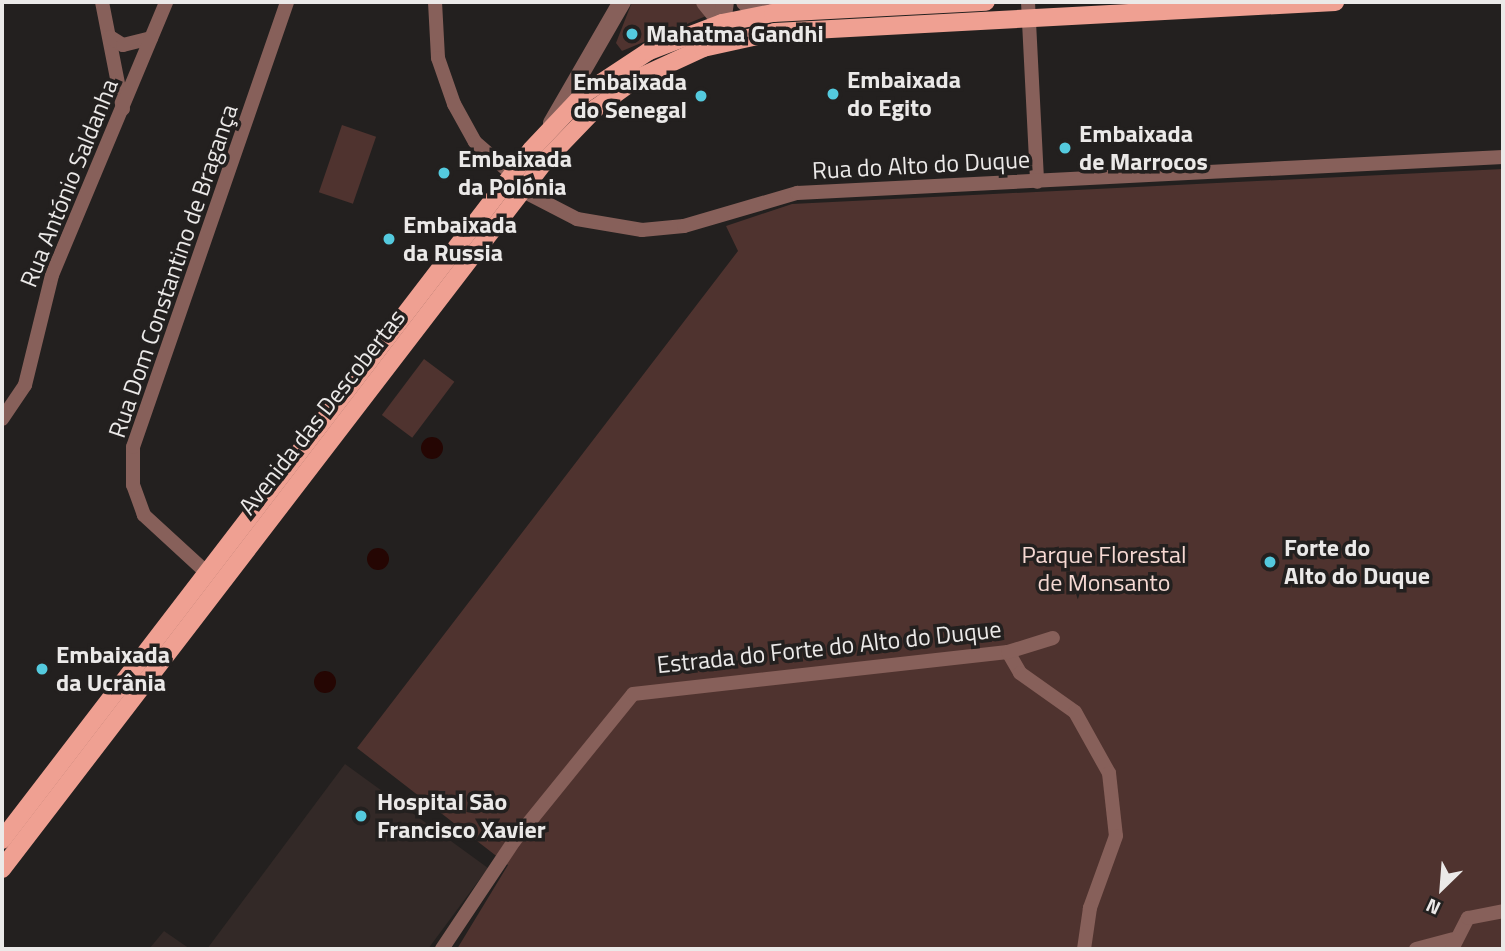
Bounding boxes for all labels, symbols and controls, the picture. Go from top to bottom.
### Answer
place label: Mahatma Gandhi [646,20,824,48]
marker: Mahatma Gandhi [624,26,640,42]
place label: Embaixada do Egito [847,66,961,122]
place label: Embaixada do Senegal [573,68,687,124]
street label: Rua António Saldanha [14,75,124,291]
marker: Embaixada do Egito [825,86,841,102]
marker: Embaixada do Senegal [693,88,709,104]
street label: Rua Dom Constantino de Bragança [102,101,244,441]
place label: Embaixada de Marrocos [1079,120,1208,176]
marker: Embaixada de Marrocos [1057,140,1073,156]
place label: Embaixada da Polónia [458,145,572,201]
street label: Rua do Alto do Duque [811,145,1031,185]
marker: Embaixada da Polónia [436,165,452,181]
place label: Embaixada da Russia [403,211,517,267]
marker: Embaixada da Russia [381,231,397,247]
street label: Avenida das Descobertas [233,303,411,521]
place label: Forte do Alto do Duque [1284,534,1430,590]
park label: Parque Florestal de Monsanto [1021,541,1187,597]
marker: Forte do Alto do Duque [1262,554,1278,570]
street label: Estrada do Forte do Alto do Duque [655,615,1003,679]
place label: Embaixada da Ucrânia [56,641,170,697]
marker: Embaixada da Ucrânia [34,661,50,677]
place label: Hospital São Francisco Xavier [377,788,546,844]
marker: Hospital São Francisco Xavier [351,806,371,826]
north arrow [1407,853,1477,923]
text: N [1421,892,1445,923]

